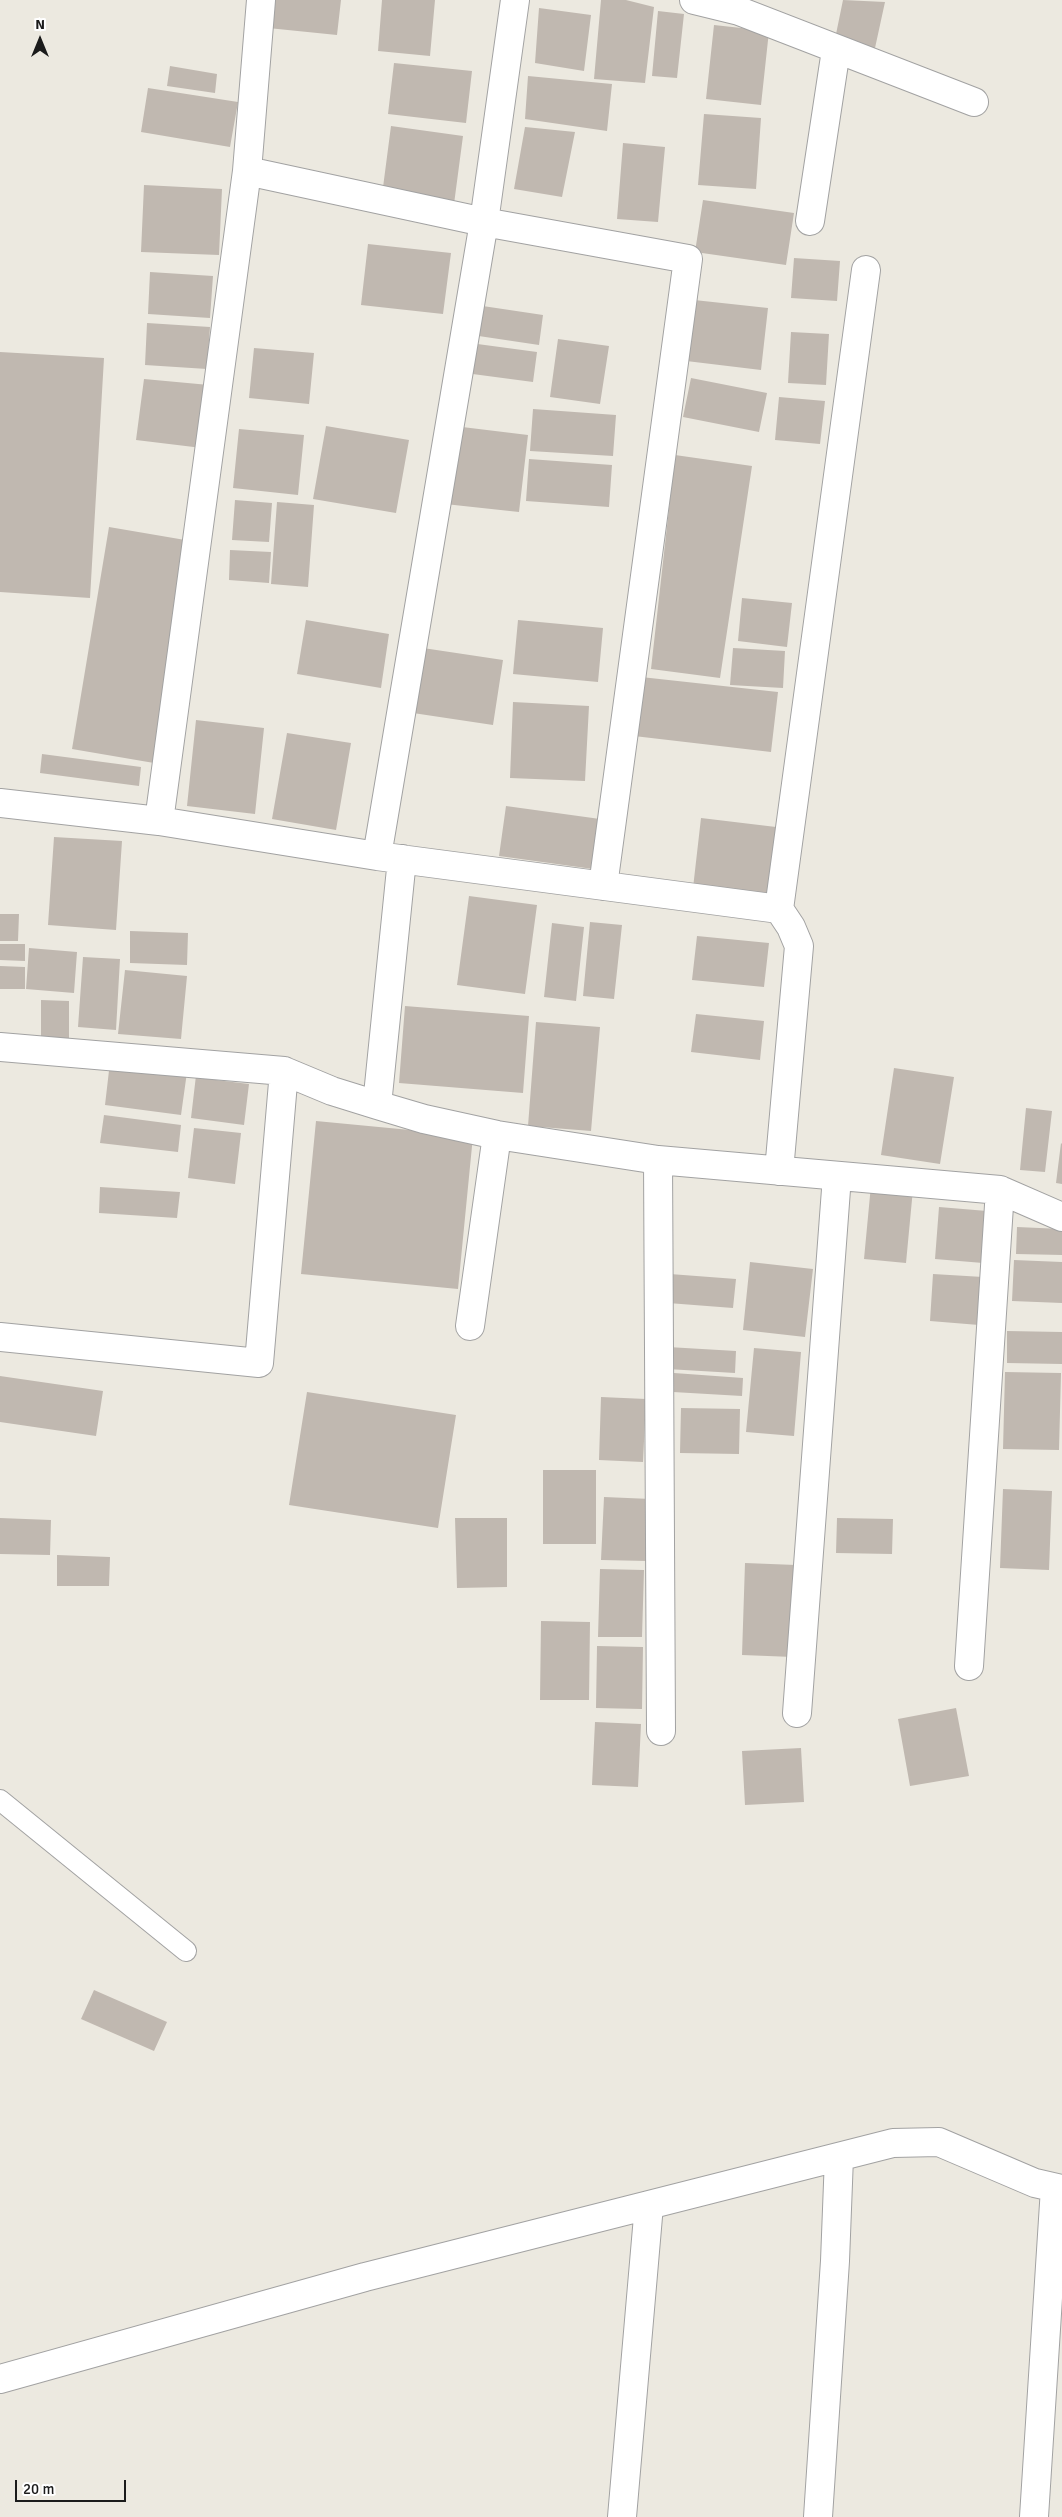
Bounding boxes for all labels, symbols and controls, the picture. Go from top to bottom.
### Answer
north arrow [15,15,65,65]
text: N [35,16,45,33]
scale bar [18,2470,129,2502]
text: 20 m [23,2480,54,2498]

